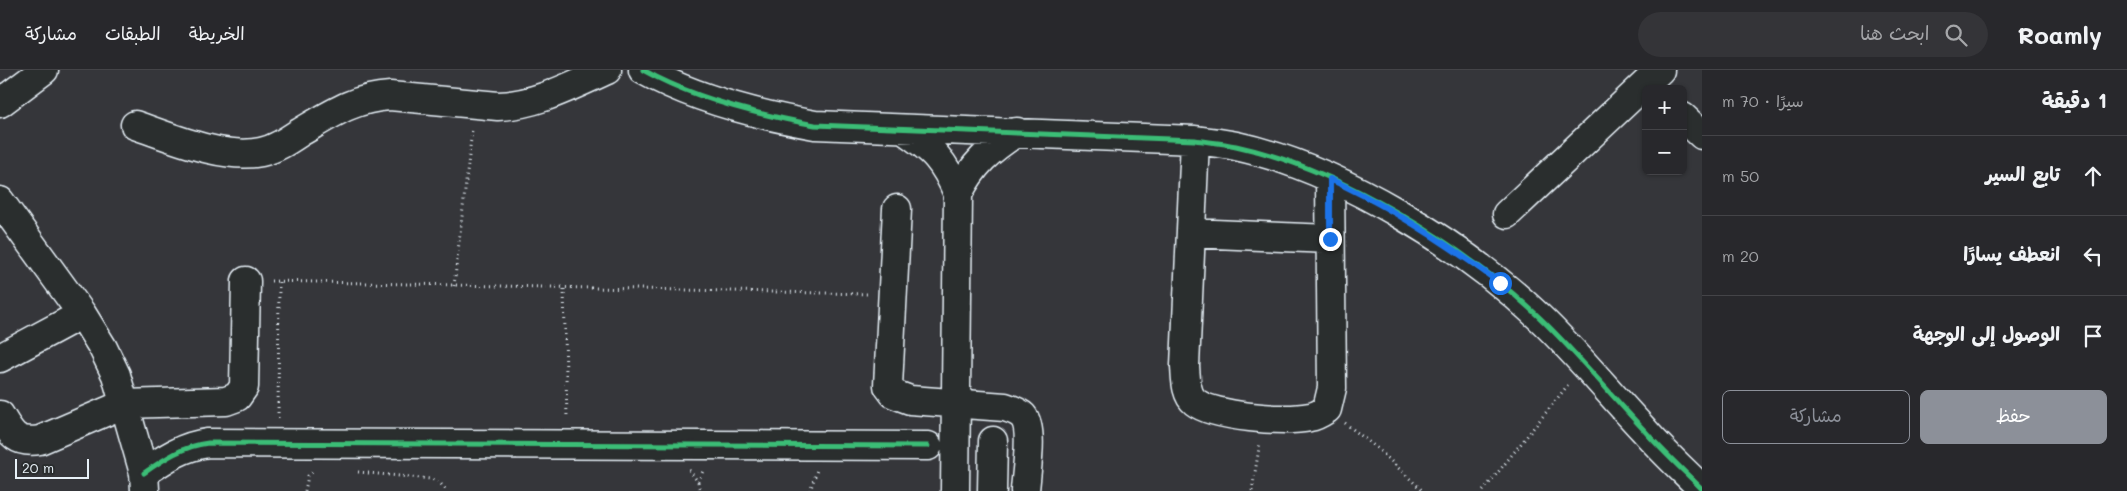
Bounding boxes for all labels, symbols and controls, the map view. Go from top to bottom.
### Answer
search box [1638,12,1988,57]
text: Roamly [2018,19,2102,50]
text: ابحث هنا [1860,20,1930,45]
text: مشاركة [25,21,77,45]
text: الطبقات [105,21,161,45]
text: الخريطة [189,21,245,45]
icon: search [1942,21,1970,49]
map controls [1642,85,1687,175]
button: + [1642,85,1687,130]
text: 1 دقيقة [2042,86,2107,113]
text: سيرًا · 70 m [1722,90,1804,111]
button: − [1642,130,1687,175]
text: تابع السير [1985,161,2060,186]
icon: ahead [2079,162,2107,190]
text: 50 m [1722,165,1759,186]
route end [1319,228,1342,251]
text: انعطف يسارًا [1963,241,2060,266]
icon: left [2079,242,2107,270]
text: 20 m [1722,245,1759,266]
route start [1489,272,1512,295]
text: الوصول إلى الوجهة [1913,321,2060,346]
icon: arrive [2079,322,2107,350]
button: مشاركة [1722,390,1910,444]
button: حفظ [1920,390,2107,444]
scale bar [15,456,89,479]
text: 20 m [22,458,54,477]

